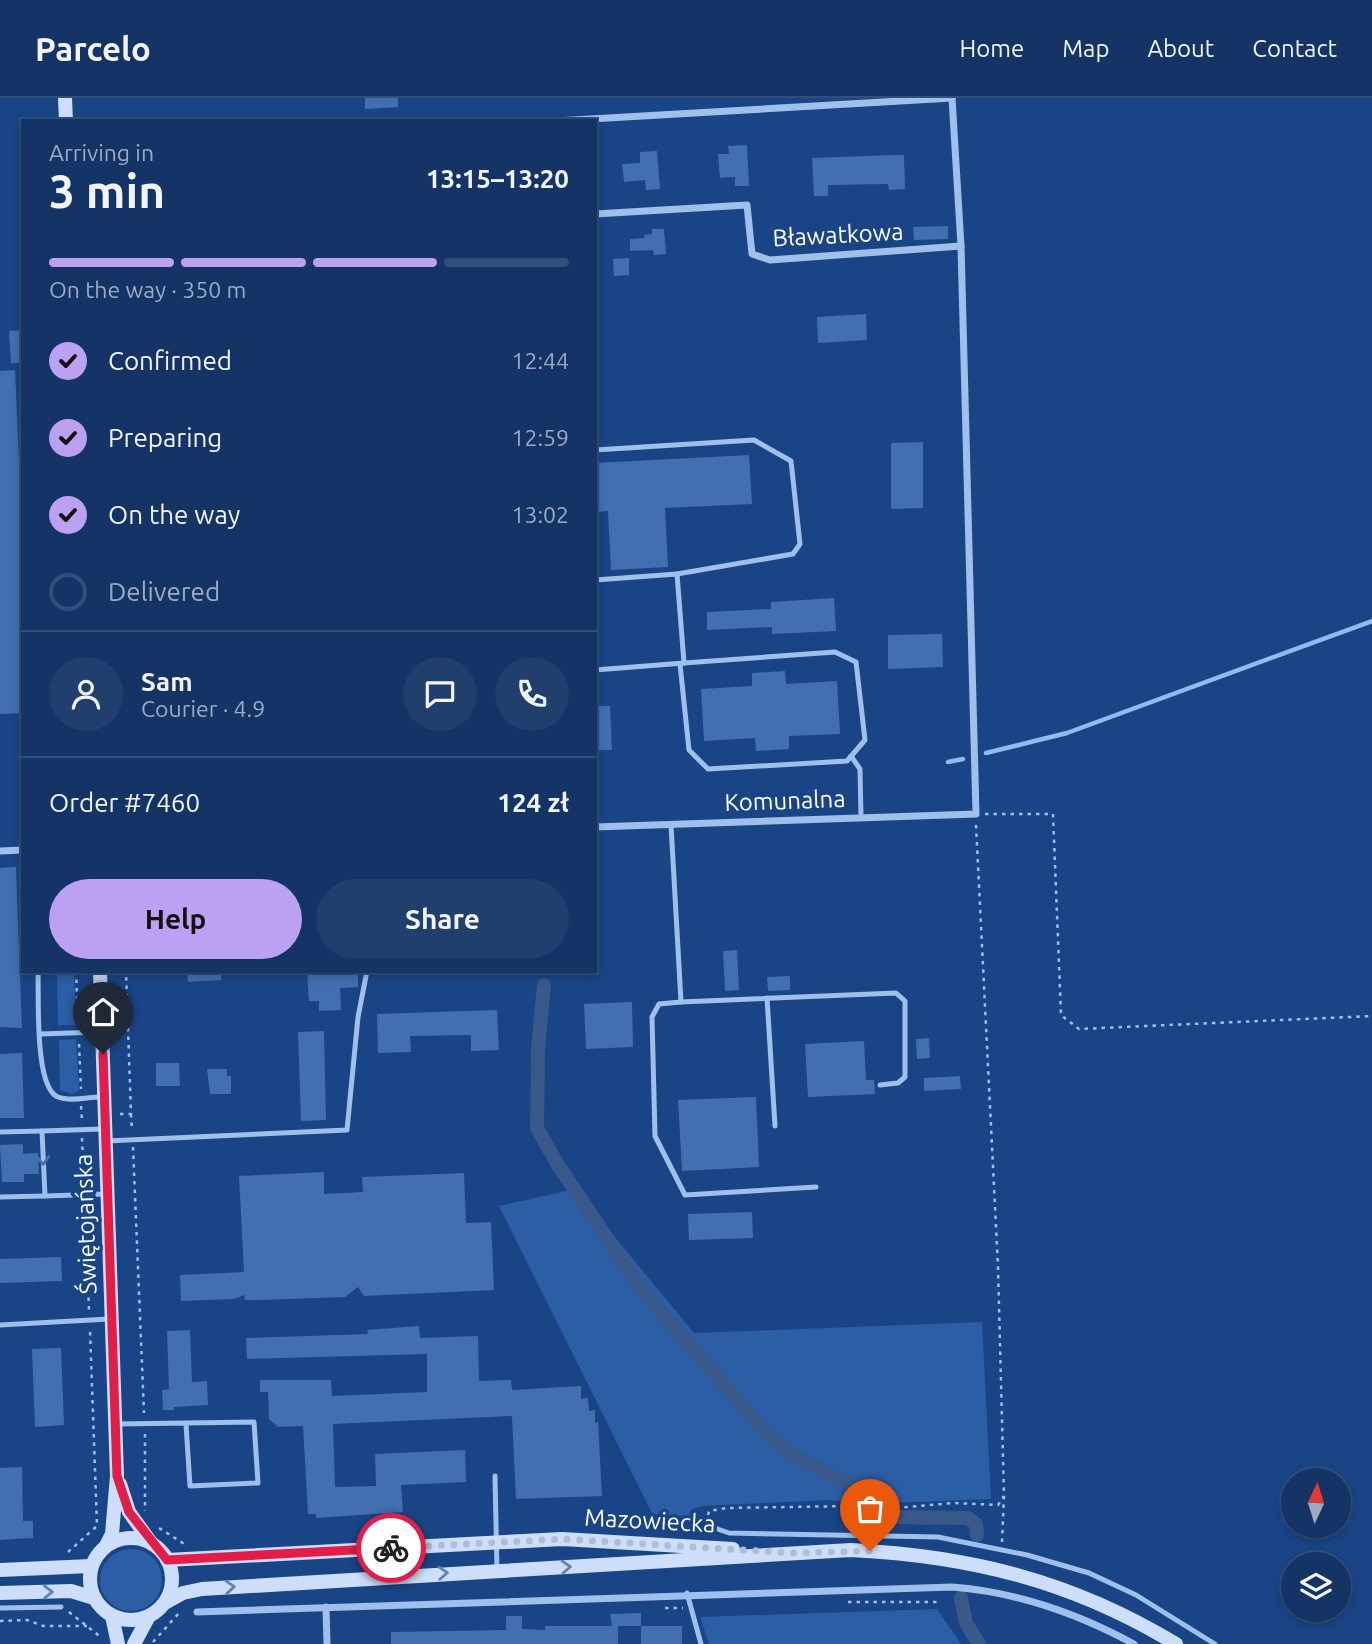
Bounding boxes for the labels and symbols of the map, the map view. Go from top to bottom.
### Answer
street label: Bławatkowa [772,218,904,251]
street label: Komunalna [724,785,846,816]
pin [73,982,133,1054]
street label: Świętojańska [69,1153,101,1295]
one-way arrow [35,1155,50,1166]
north arrow [1281,1468,1351,1538]
pin [840,1479,900,1551]
street label: Mazowiecka [584,1504,716,1537]
courier [356,1513,426,1583]
one-way arrow [560,1560,571,1575]
one-way arrow [438,1566,449,1581]
one-way arrow [225,1580,236,1595]
one-way arrow [43,1584,53,1600]

